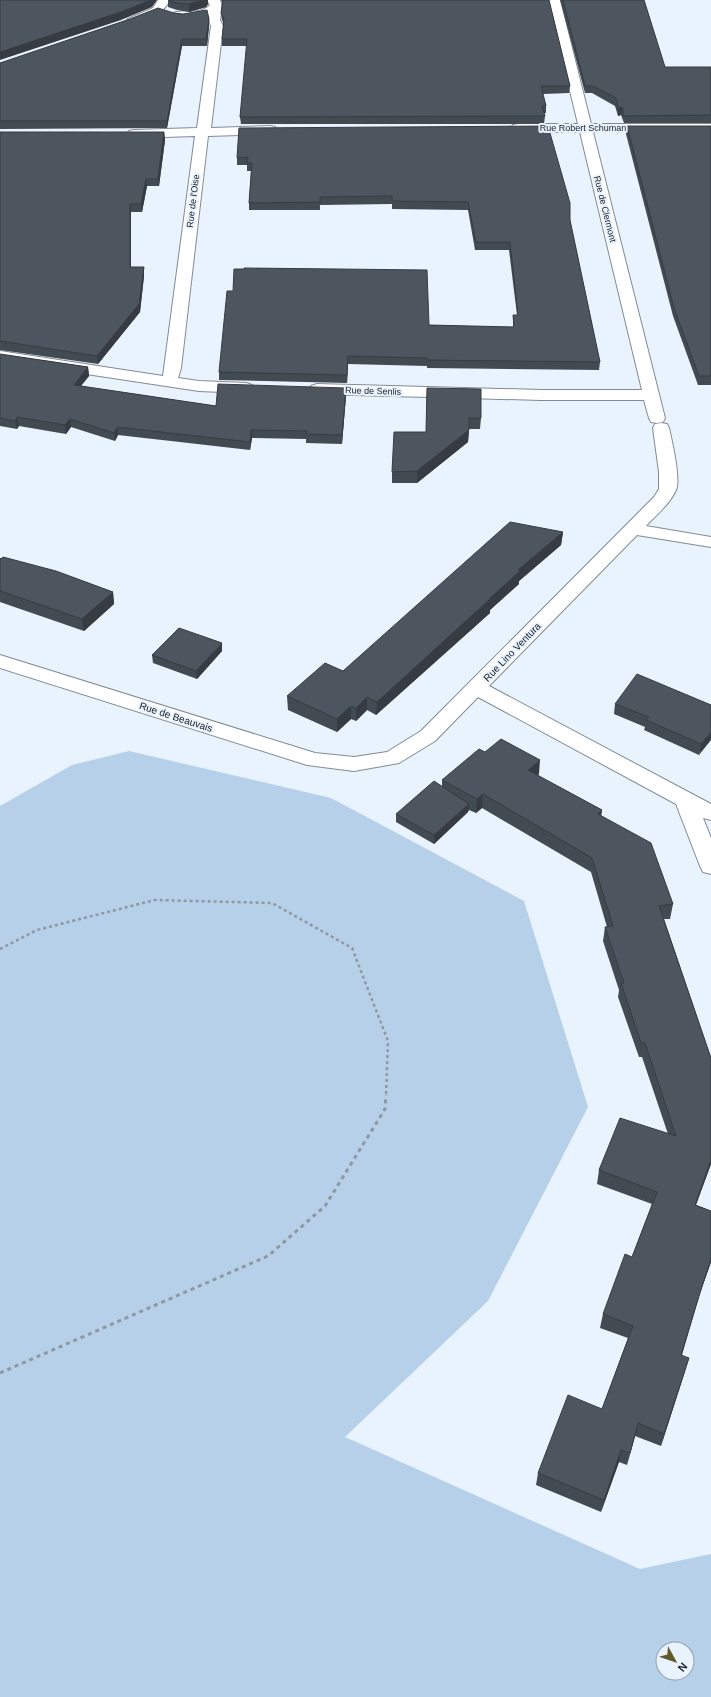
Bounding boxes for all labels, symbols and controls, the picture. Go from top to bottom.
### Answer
street label: Rue Robert Schuman [540,123,626,133]
street label: Rue de l'Oise [185,174,201,228]
street label: Rue de Clermont [592,175,618,244]
street label: Rue de Senlis [345,385,402,397]
street label: Rue Lino Ventura [481,620,543,684]
street label: Rue de Beauvais [138,700,214,734]
north arrow [655,1641,695,1681]
text: N [675,1661,690,1674]

